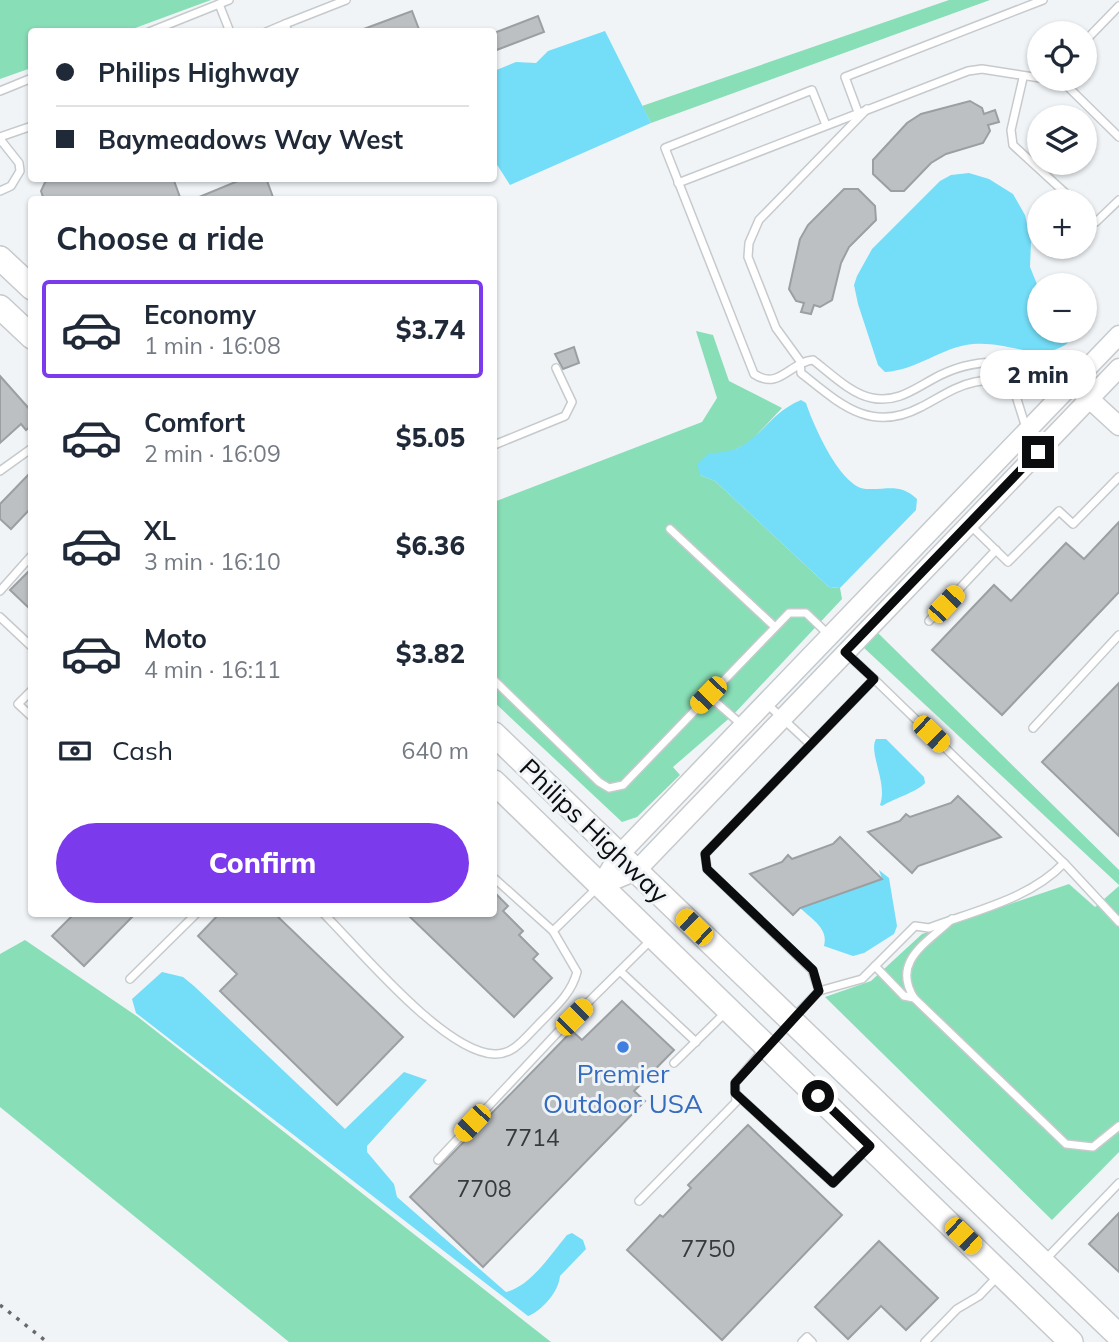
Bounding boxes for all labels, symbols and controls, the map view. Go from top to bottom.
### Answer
map controls [1027,21,1097,343]
button: locate [1027,21,1097,91]
text: Philips Highway [98,56,299,89]
button: layers [1027,105,1097,175]
text: Baymeadows Way West [98,123,403,156]
button: + [1027,189,1097,259]
text: Choose a ride [56,218,264,258]
button: − [1027,273,1097,343]
icon: car [60,298,123,361]
text: Economy [144,298,256,331]
text: $3.74 [396,313,465,346]
text: 1 min · 16:08 [144,331,281,360]
callout: 2 min [980,350,1096,400]
text: 2 min [1007,360,1069,389]
icon: car [60,406,123,469]
text: Comfort [144,406,245,439]
text: $5.05 [396,421,465,454]
route end [1022,436,1054,468]
text: 2 min · 16:09 [144,439,281,468]
icon: car [60,514,123,577]
text: XL [144,514,176,547]
text: $6.36 [396,529,465,562]
text: 3 min · 16:10 [144,547,281,576]
car [924,581,969,627]
icon: car [60,622,123,685]
text: Moto [144,622,207,655]
text: $3.82 [396,637,465,670]
text: 4 min · 16:11 [144,655,281,684]
car [686,673,731,717]
car [909,712,954,756]
icon: cash [56,732,94,770]
text: Cash [112,734,173,767]
text: 640 m [401,736,469,765]
street label: Philips Highway [513,751,676,910]
button: Confirm [56,823,469,903]
car [672,905,717,949]
car [552,995,597,1039]
marker: Premier Outdoor USA [615,1039,631,1055]
place label: Premier Outdoor USA [543,1057,703,1120]
route start [802,1080,834,1112]
car [450,1100,495,1146]
house number: 7714 [504,1123,560,1152]
house number: 7708 [456,1174,512,1203]
car [941,1214,986,1258]
house number: 7750 [680,1234,736,1263]

